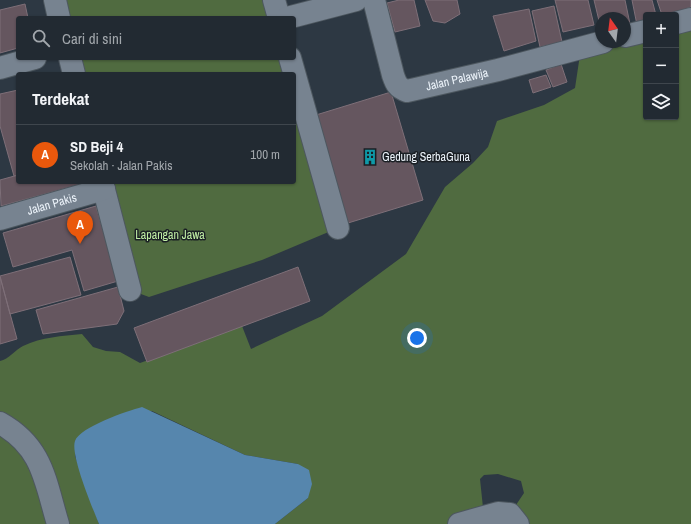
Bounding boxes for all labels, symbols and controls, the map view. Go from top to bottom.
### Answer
north arrow [595,12,631,48]
map controls [643,12,679,120]
button: + [643,12,679,48]
search box [16,16,296,60]
icon: search [30,27,52,49]
text: Cari di sini [62,28,122,49]
button: − [643,48,679,84]
street label: Jalan Palawija [424,64,490,94]
button: layers [643,84,679,120]
text: Terdekat [32,87,89,110]
text: SD Beji 4 [70,136,123,157]
text: A [41,146,49,163]
text: 100 m [250,146,280,163]
building icon: Gedung SerbaGuna [361,148,379,166]
place label: Gedung SerbaGuna [382,149,471,165]
text: Sekolah · Jalan Pakis [70,157,173,174]
street label: Jalan Pakis [25,189,79,219]
pin: A [67,211,93,244]
park label: Lapangan Jawa [135,227,205,243]
your location [407,328,427,348]

